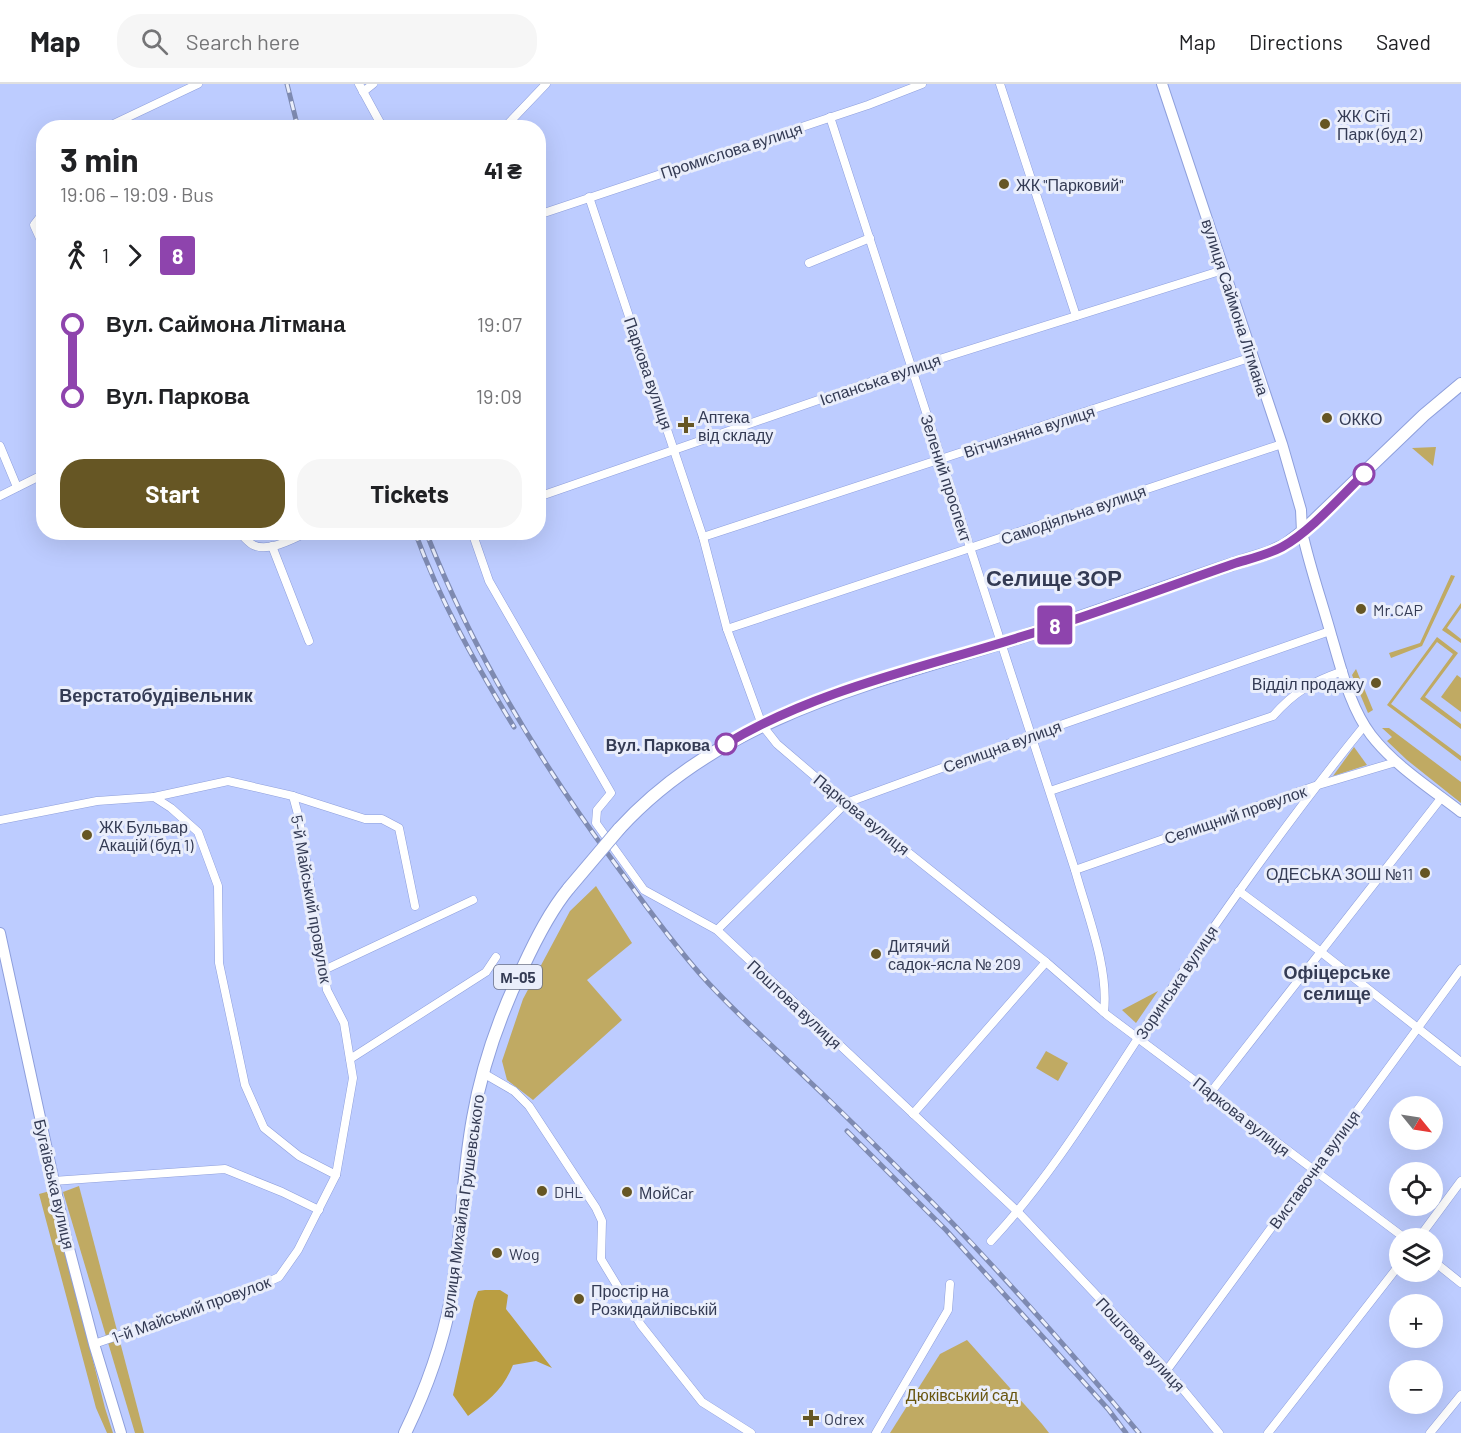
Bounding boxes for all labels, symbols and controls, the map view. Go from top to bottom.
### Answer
search box [117,14,537,68]
text: Map [30,24,81,58]
icon: search [138,25,171,58]
text: Search here [186,28,300,54]
text: Map [1179,29,1216,54]
text: Directions [1249,29,1343,54]
text: Saved [1376,29,1431,54]
place label: ЖК Сіті Парк (буд 2) [1337,106,1423,143]
marker: ЖК Сіті Парк (буд 2) [1318,117,1332,131]
street label: Промислова вулиця [658,118,804,182]
text: 3 min [60,139,138,179]
text: 41 ₴ [484,157,522,183]
place label: ЖК "Парковий" [1016,175,1123,194]
marker: ЖК "Парковий" [997,177,1011,191]
text: 19:06 – 19:09 · Bus [60,182,214,206]
street label: вулиця Саймона Літмана [1198,216,1274,398]
icon: walk [60,239,93,272]
icon: forward [118,239,151,272]
text: 1 [102,243,109,267]
text: 8 [172,243,183,268]
text: Вул. Саймона Літмана [106,310,345,336]
text: 19:07 [477,312,522,336]
street label: Паркова вулиця [621,314,677,432]
street label: Іспанська вулиця [817,349,943,409]
text: Вул. Паркова [106,382,249,408]
text: 19:09 [476,384,522,408]
street label: Вітчизняна вулиця [961,401,1097,461]
place label: Аптека від складу [698,407,773,444]
place label: ОККО [1339,409,1382,428]
marker: ОККО [1320,411,1334,425]
street label: Зелений проспект [917,412,977,545]
marker: Аптека від складу [679,418,693,432]
button: Start [60,459,285,528]
button: Tickets [297,459,522,528]
unlabelled marker [1353,463,1375,485]
street label: Самодіяльна вулиця [998,480,1148,548]
district label: Селище ЗОР [986,564,1122,591]
place label: Mr.CAP [1373,600,1423,619]
marker: Mr.CAP [1354,602,1368,616]
line badge: 8 [1036,606,1074,644]
text: 8 [1049,613,1061,638]
place label: Відділ продажу [1252,674,1364,693]
marker: Відділ продажу [1369,676,1383,690]
district label: Верстатобудівельник [59,684,254,706]
street label: Селищна вулиця [940,716,1064,776]
marker: Вул. Паркова [715,733,737,755]
place label: Вул. Паркова [606,735,710,754]
street label: Паркова вулиця [810,770,914,858]
street label: Селищний провулок [1161,780,1309,847]
street label: 5-й Майський провулок [288,814,336,985]
place label: ЖК Бульвар Акацій (буд 1) [99,817,194,854]
marker: ЖК Бульвар Акацій (буд 1) [80,828,94,842]
place label: ОДЕСЬКА ЗОШ №11 [1266,864,1413,883]
marker: ОДЕСЬКА ЗОШ №11 [1418,866,1432,880]
street label: Зоринська вулиця [1131,922,1221,1042]
place label: Дитячий садок-ясла № 209 [888,936,1021,973]
marker: Дитячий садок-ясла № 209 [869,947,883,961]
street label: Поштова вулиця [744,956,846,1052]
district label: Офіцерське селище [1284,961,1390,1004]
road number: М-05 [494,965,542,989]
street label: Паркова вулиця [1190,1072,1294,1160]
street label: вулиця Михайла Грушевського [437,1093,487,1319]
north arrow [1389,1096,1443,1150]
map controls [1389,1096,1443,1414]
street label: Виставочна вулиця [1265,1106,1363,1232]
street label: Бугаївська вулиця [31,1117,79,1251]
button: locate [1389,1162,1443,1216]
place label: DHL [554,1182,583,1201]
place label: МойCar [639,1183,694,1202]
marker: DHL [535,1184,549,1198]
marker: МойCar [620,1185,634,1199]
button: layers [1389,1228,1443,1282]
place label: Wog [509,1244,540,1263]
marker: Wog [490,1246,504,1260]
street label: 1-й Майський провулок [109,1271,274,1347]
place label: Простір на Розкидайлівській [591,1281,717,1318]
marker: Простір на Розкидайлівській [572,1292,586,1306]
street label: Поштова вулиця [1093,1293,1189,1395]
button: + [1389,1294,1443,1348]
button: − [1389,1360,1443,1414]
park label: Дюківський сад [906,1385,1019,1404]
marker: Odrex [802,1409,820,1427]
place label: Odrex [824,1409,865,1428]

